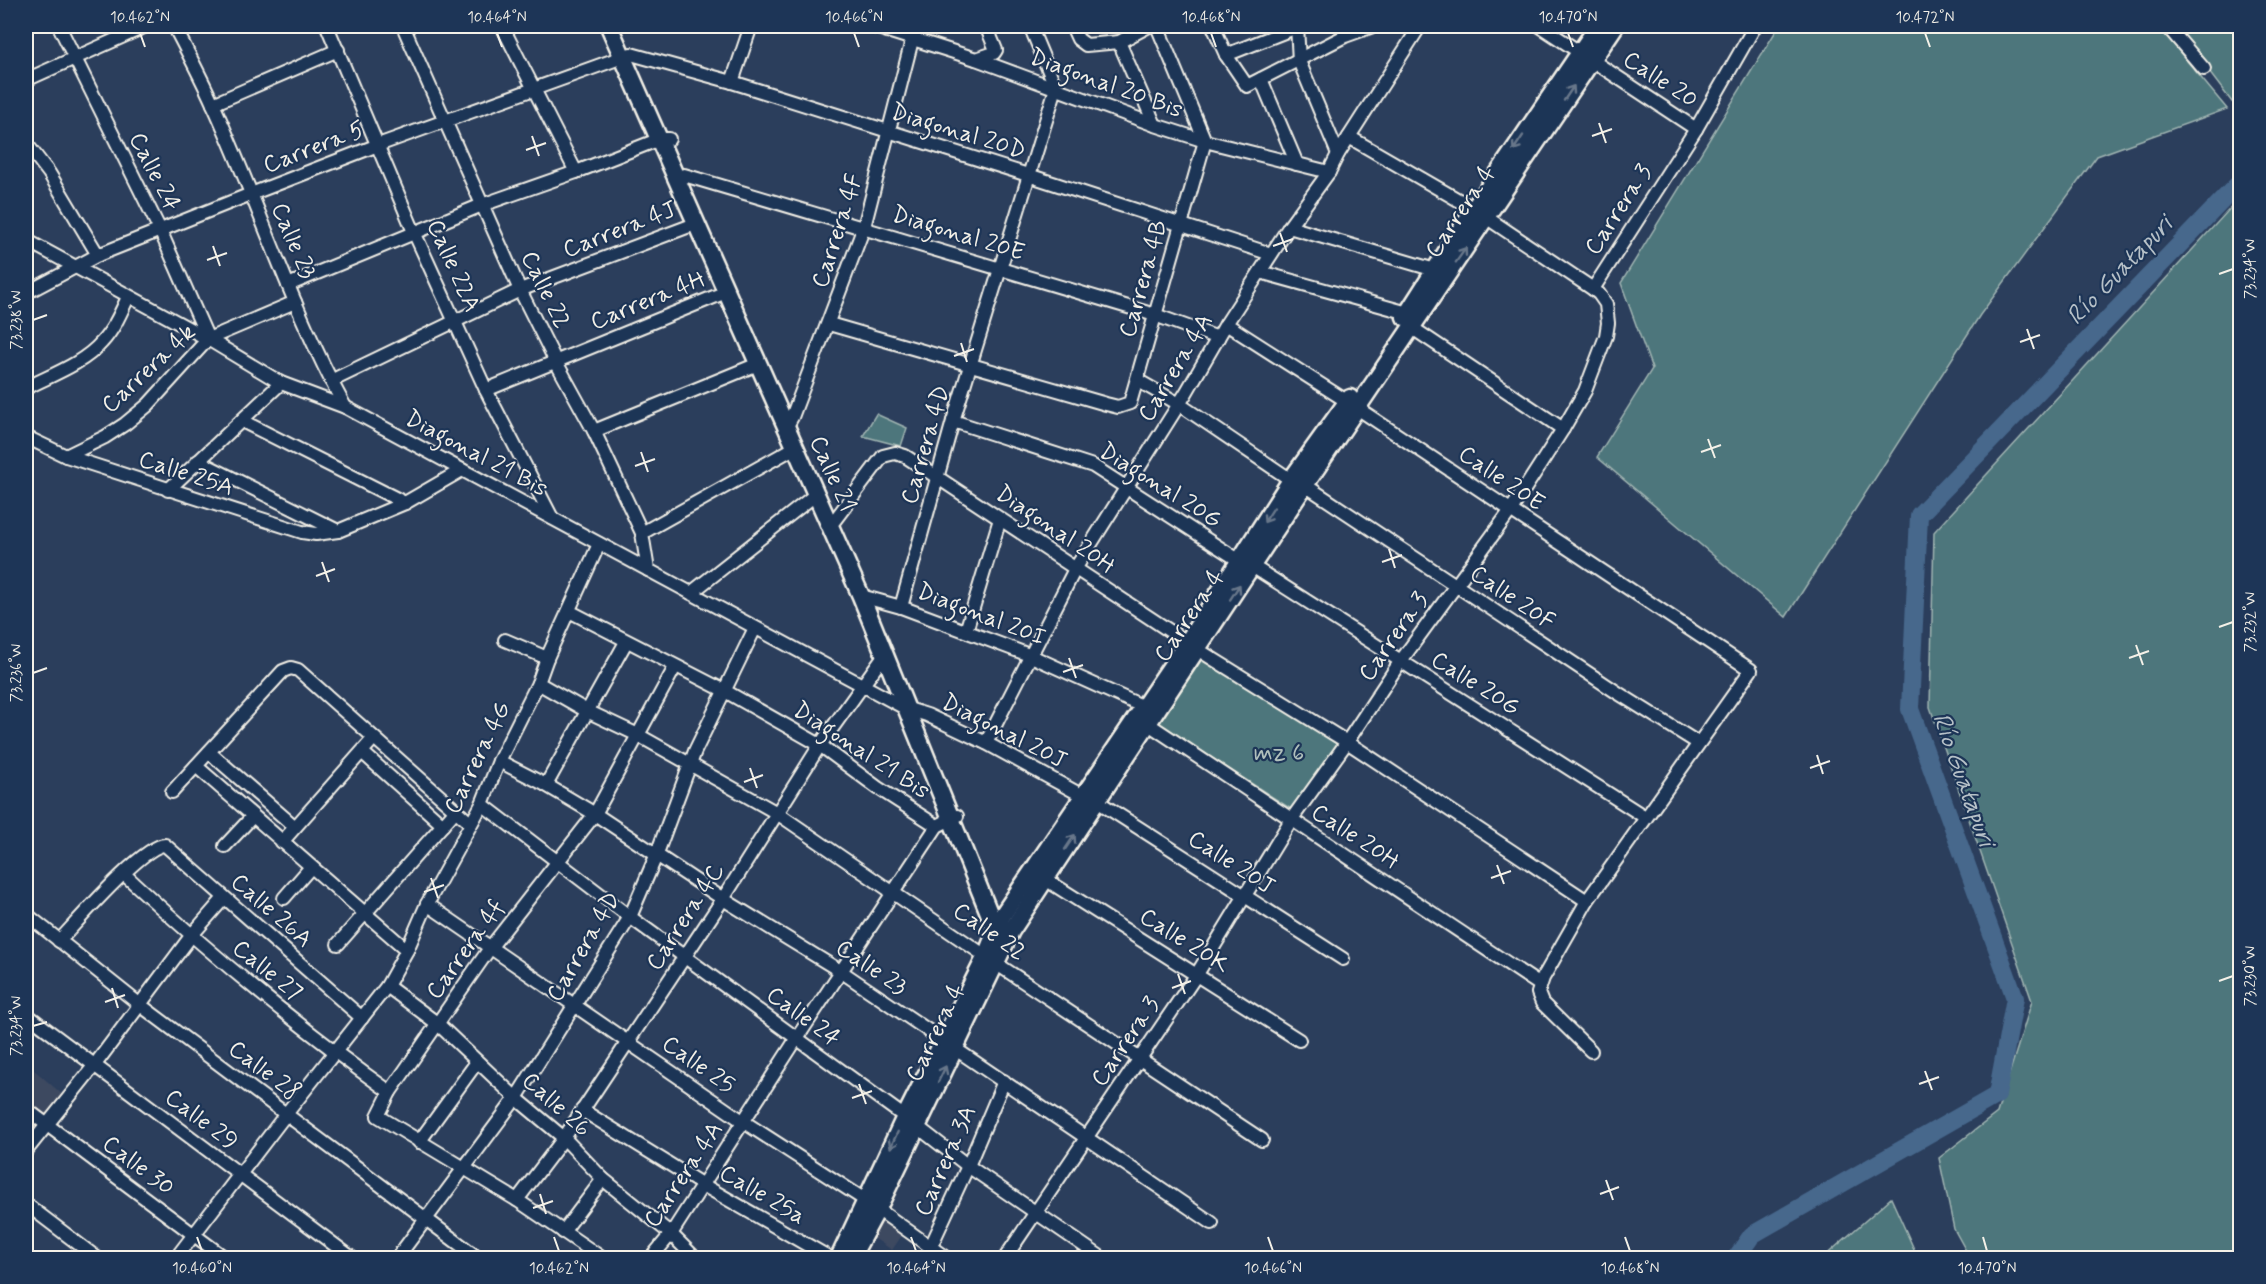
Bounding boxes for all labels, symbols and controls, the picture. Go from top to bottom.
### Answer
text: 10.462°N [110,8,170,28]
text: 10.464°N [467,8,527,28]
text: 10.466°N [825,8,883,28]
text: 10.468°N [1182,8,1241,28]
text: 10.470°N [1538,8,1598,28]
text: 10.472°N [1895,8,1955,28]
street label: Diagonal 20 Bis [1024,42,1187,129]
street label: Calle 20 [1617,44,1703,116]
one-way arrow [1563,86,1575,102]
street label: Diagonal 20D [886,97,1029,170]
street label: Carrera 5 [259,115,369,181]
street label: Calle 24 [121,127,187,217]
one-way arrow [1512,135,1524,151]
street label: Carrera 3 [1578,158,1660,261]
street label: Carrera 4 [1419,160,1503,264]
street label: Carrera 4F [805,170,871,292]
street label: Carrera 4J [559,194,681,266]
street label: Calle 23 [263,198,323,284]
street label: Diagonal 20E [887,199,1028,272]
water label: Río Guatapuri [2059,207,2183,333]
street label: Calle 22A [419,215,487,317]
street label: Carrera 4B [1112,217,1176,341]
text: 73.234°W [2241,239,2261,299]
street label: Calle 22 [513,246,577,334]
one-way arrow [1455,248,1467,264]
street label: Carrera 4H [586,264,710,338]
text: 73.238°W [7,290,27,350]
street label: Carrera 4A [1131,308,1221,428]
street label: Carrera 4k [95,318,203,420]
street label: Carrera 4D [894,382,958,508]
street label: Diagonal 21 Bis [398,403,553,507]
street label: Calle 21 [802,431,862,517]
street label: Diagonal 20G [1091,436,1227,538]
street label: Calle 20E [1452,439,1550,519]
street label: Calle 25A [134,444,238,504]
street label: Diagonal 20H [987,478,1121,584]
one-way arrow [1263,506,1275,522]
street label: Calle 20F [1463,558,1561,638]
street label: Carrera 4 [1148,564,1232,668]
street label: Diagonal 20I [911,576,1050,657]
one-way arrow [1229,584,1241,601]
street label: Carrera 3 [1352,586,1436,688]
text: 73.232°W [2241,592,2261,652]
text: 73.236°W [7,644,27,702]
street label: Calle 20G [1425,645,1525,723]
street label: Diagonal 20J [935,687,1072,780]
street label: Diagonal 21 Bis [785,695,936,810]
street label: Carrera 4G [437,697,519,819]
water label: Río Guatapuri [1923,708,2004,854]
park label: mz 6 [1254,738,1304,769]
street label: Calle 20H [1305,797,1405,877]
street label: Calle 20J [1182,823,1280,903]
one-way arrow [1064,834,1076,851]
street label: Carrera 4C [640,857,732,977]
street label: Calle 26A [224,867,318,955]
street label: Carrera 4D [540,886,628,1008]
street label: Carrera 4f [419,894,513,1006]
street label: Calle 22 [946,896,1032,968]
street label: Calle 20K [1133,901,1235,981]
street label: Calle 27 [225,933,309,1009]
street label: Calle 23 [829,933,913,1003]
text: 73.230°W [2241,946,2261,1006]
street label: Carrera 4 [899,979,973,1087]
street label: Calle 24 [760,980,846,1054]
street label: Carrera 3 [1084,991,1168,1093]
text: 73.234°W [7,996,27,1056]
street label: Calle 25 [655,1029,741,1101]
street label: Calle 28 [222,1034,306,1108]
street label: Calle 26 [515,1066,597,1144]
one-way arrow [937,1066,949,1084]
street label: Calle 29 [158,1082,244,1158]
street label: Carrera 3A [908,1101,984,1221]
street label: Carrera 4A [637,1116,731,1234]
street label: Calle 30 [96,1129,180,1203]
one-way arrow [887,1130,899,1148]
street label: Calle 25a [713,1158,811,1232]
text: 10.460°N [172,1259,232,1279]
text: 10.462°N [529,1259,589,1279]
text: 10.464°N [886,1259,946,1279]
text: 10.466°N [1244,1259,1302,1279]
text: 10.468°N [1601,1259,1660,1279]
text: 10.470°N [1957,1259,2017,1279]

